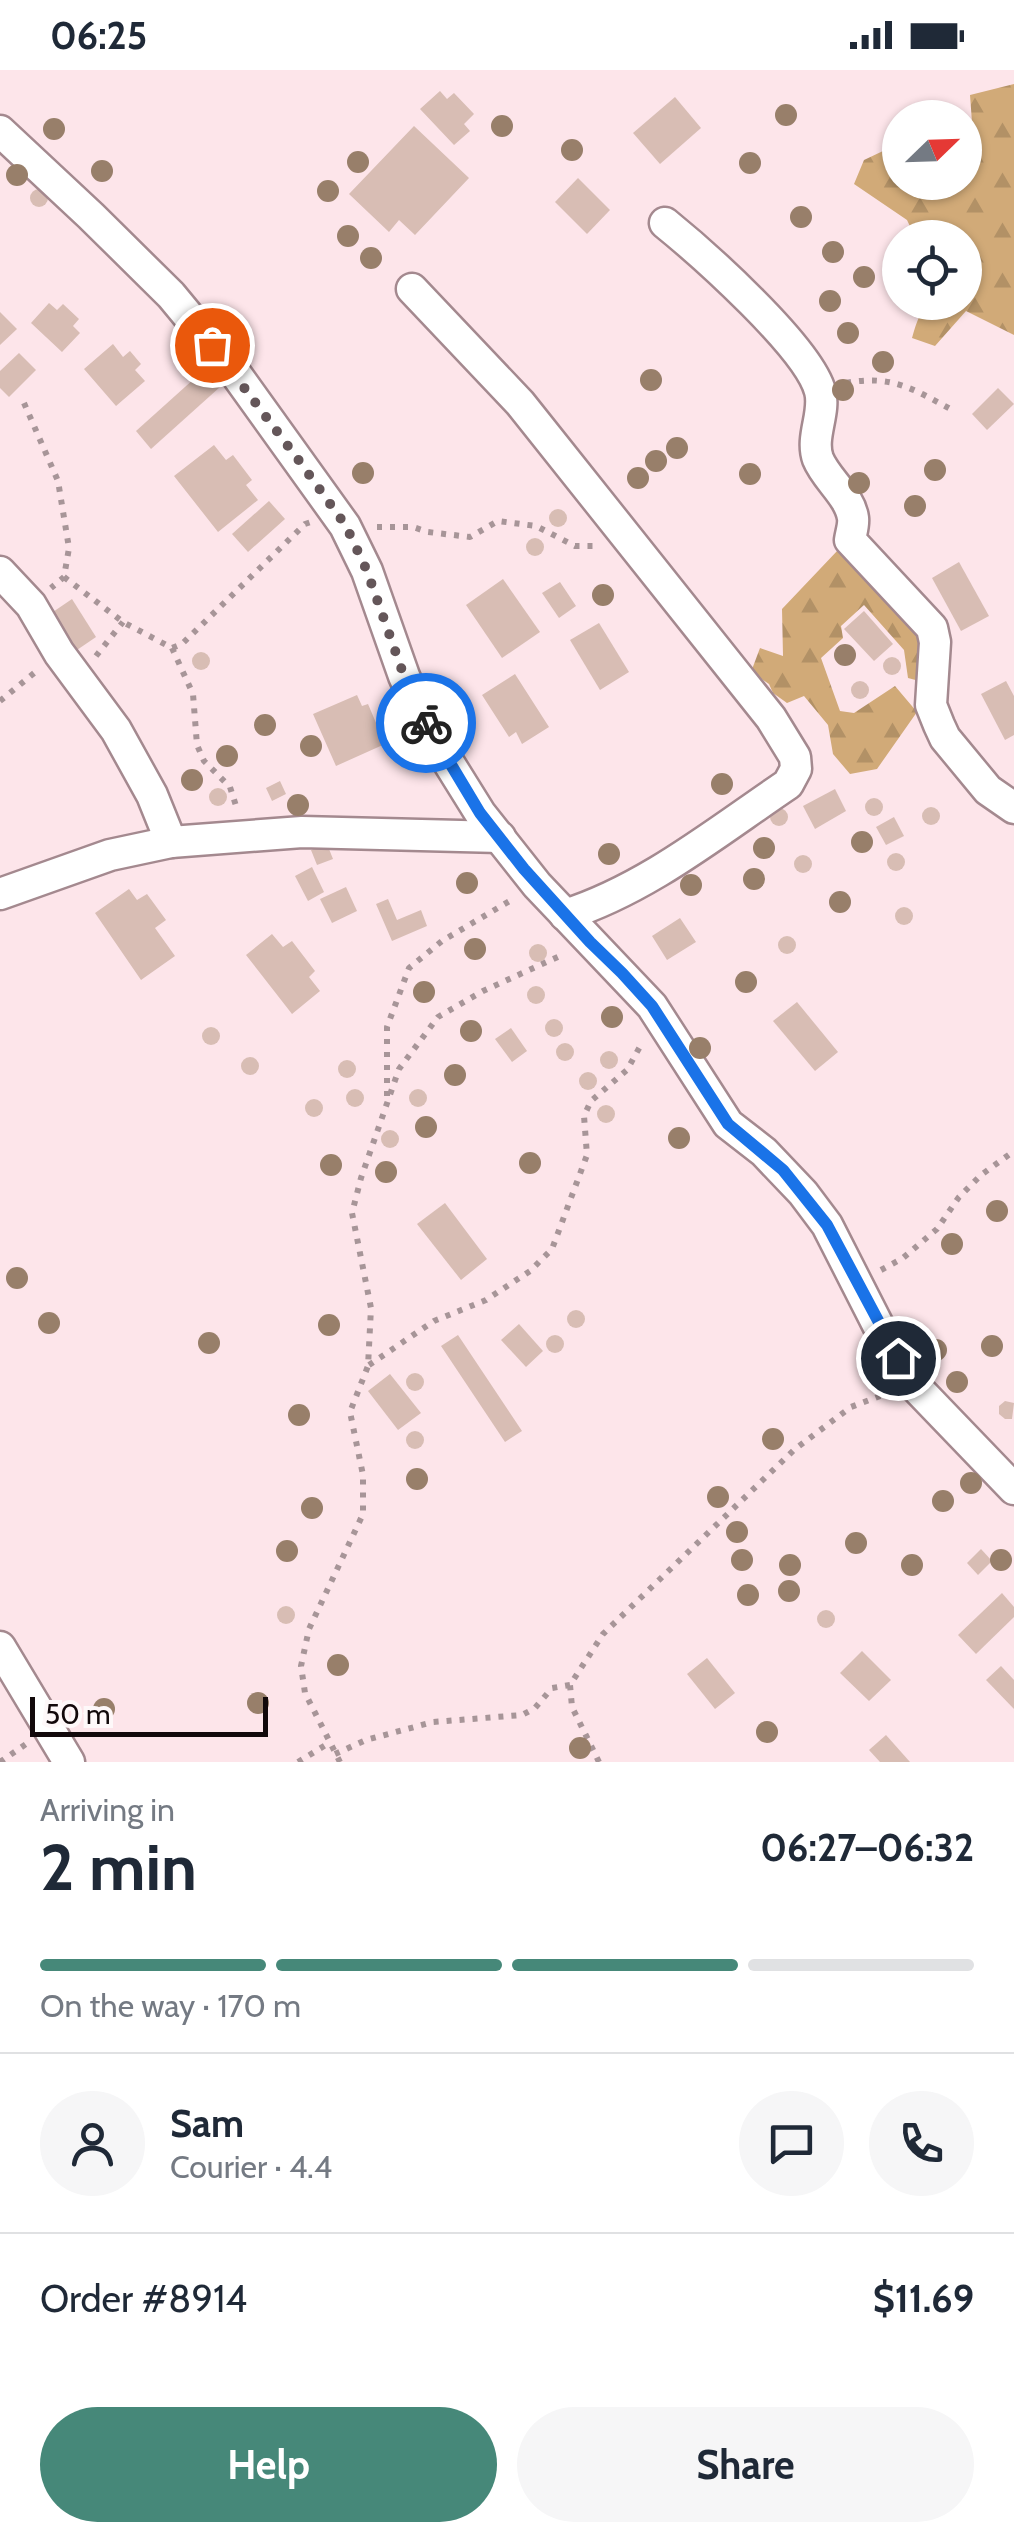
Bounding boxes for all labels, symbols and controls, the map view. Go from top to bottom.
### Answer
text: 06:25 [50,12,147,59]
north arrow [882,100,982,200]
map controls [882,100,982,320]
button: locate [882,220,982,320]
pin [170,303,255,388]
icon: bag [185,318,240,373]
courier [376,673,476,773]
icon: bike [399,696,454,751]
pin [856,1316,941,1401]
icon: home [871,1331,926,1386]
scale bar [30,1692,268,1736]
text: 50 m [45,1697,111,1731]
text: Arriving in [40,1790,175,1829]
text: 06:27–06:32 [760,1824,974,1871]
text: 2 min [40,1827,197,1906]
text: On the way · 170 m [40,1986,301,2025]
button: person [40,2091,145,2196]
button: chat [739,2091,844,2196]
button: phone [869,2091,974,2196]
text: Sam [170,2100,244,2147]
text: Courier · 4.4 [170,2147,332,2186]
text: Order #8914 [40,2275,247,2322]
text: $11.69 [873,2275,974,2322]
button: Help [40,2407,497,2522]
button: Share [517,2407,974,2522]

